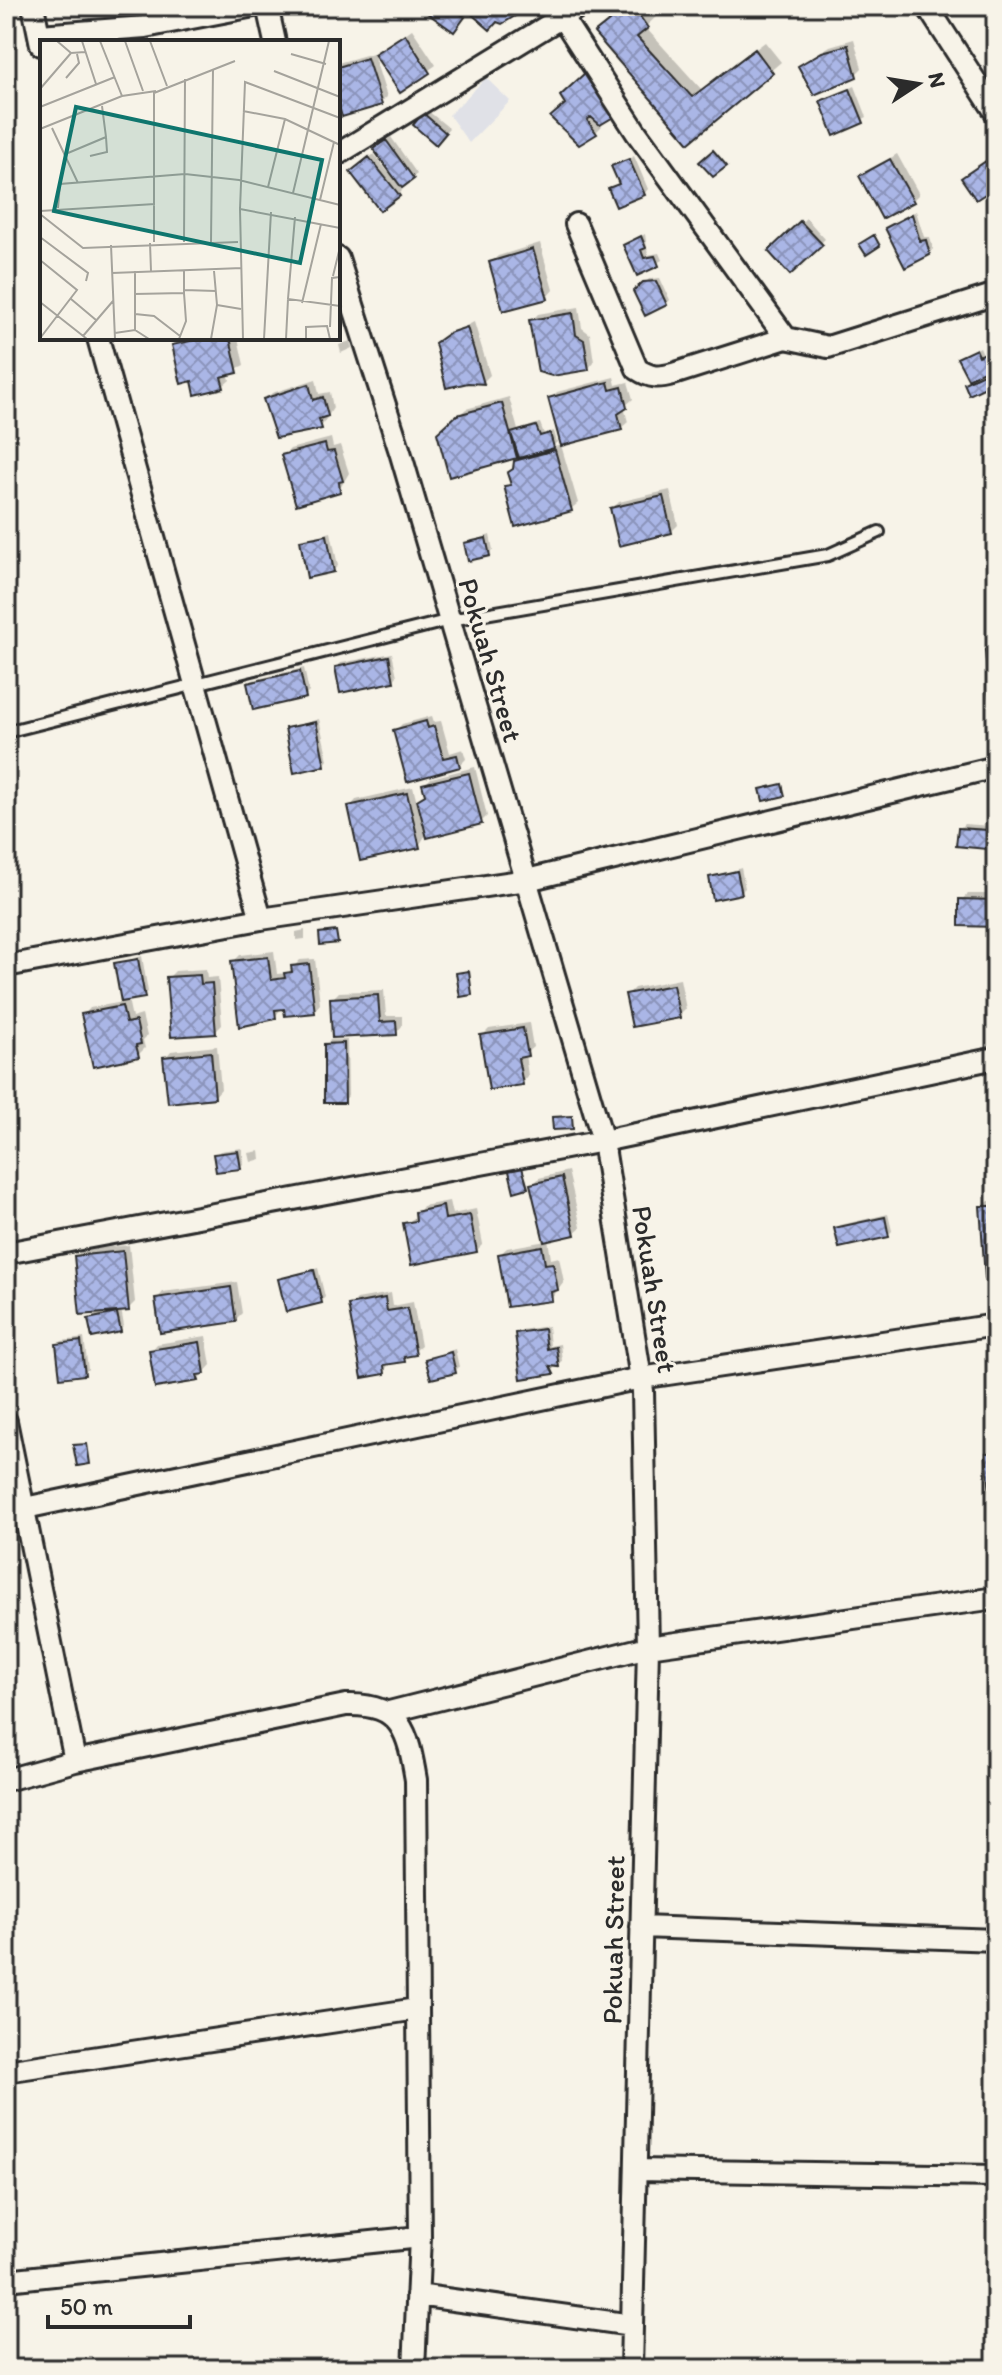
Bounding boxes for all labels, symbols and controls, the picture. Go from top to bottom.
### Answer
inset map [40,40,340,340]
north arrow [878,44,958,124]
text: N [922,70,952,90]
street label: Pokuah Street [451,574,531,746]
street label: Pokuah Street [625,1203,685,1375]
street label: Pokuah Street [595,1855,631,2025]
scale bar [48,2279,190,2329]
text: 50 m [60,2292,113,2321]

